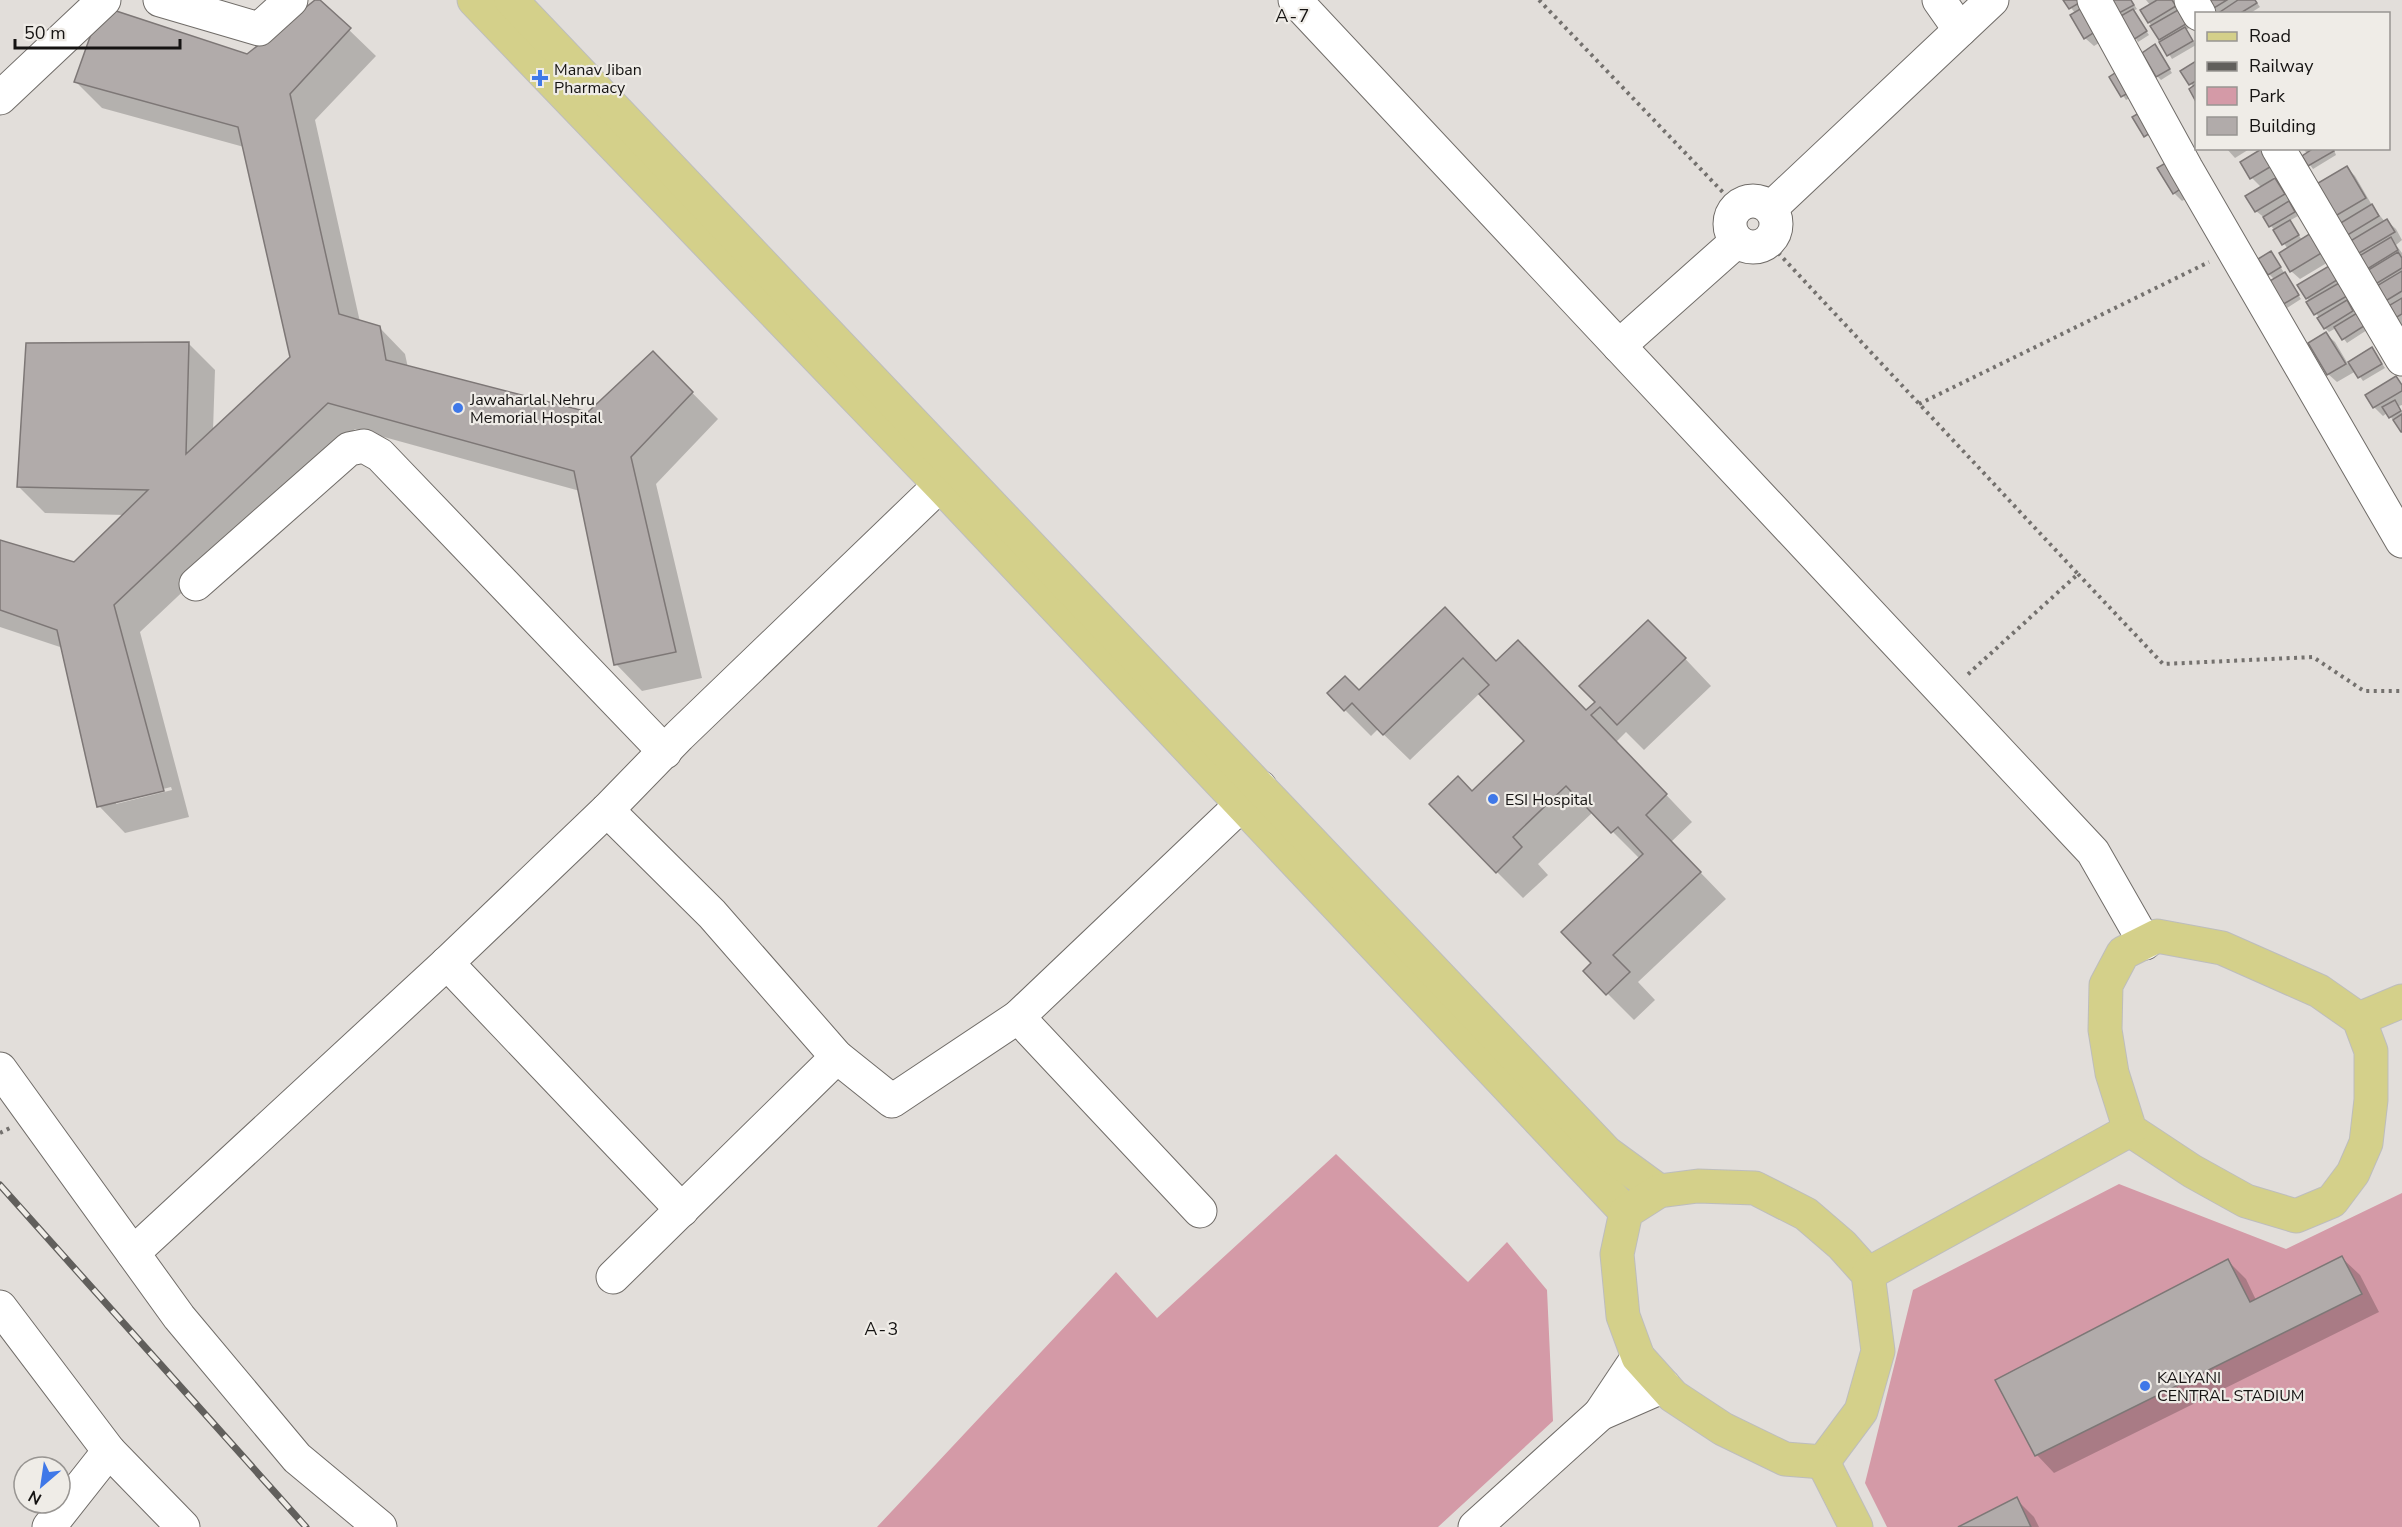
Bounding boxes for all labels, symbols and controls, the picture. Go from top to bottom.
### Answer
district label: A-7 [1275,4,1311,28]
scale bar [15,12,180,50]
legend [2195,12,2390,150]
text: 50 m [24,21,66,45]
text: Road [2249,24,2291,48]
text: Railway [2249,54,2314,78]
place label: Manav Jiban Pharmacy [554,59,642,99]
marker: Manav Jiban Pharmacy [531,69,549,87]
text: Park [2249,84,2286,108]
text: Building [2249,114,2316,138]
place label: Jawaharlal Nehru Memorial Hospital [469,389,602,429]
marker: Jawaharlal Nehru Memorial Hospital [451,401,465,415]
place label: ESI Hospital [1505,789,1593,811]
marker: ESI Hospital [1486,792,1500,806]
district label: A-3 [864,1317,900,1341]
place label: KALYANI CENTRAL STADIUM [2157,1367,2305,1407]
marker: KALYANI CENTRAL STADIUM [2138,1379,2152,1393]
north arrow [12,1455,72,1515]
text: N [25,1485,46,1510]

